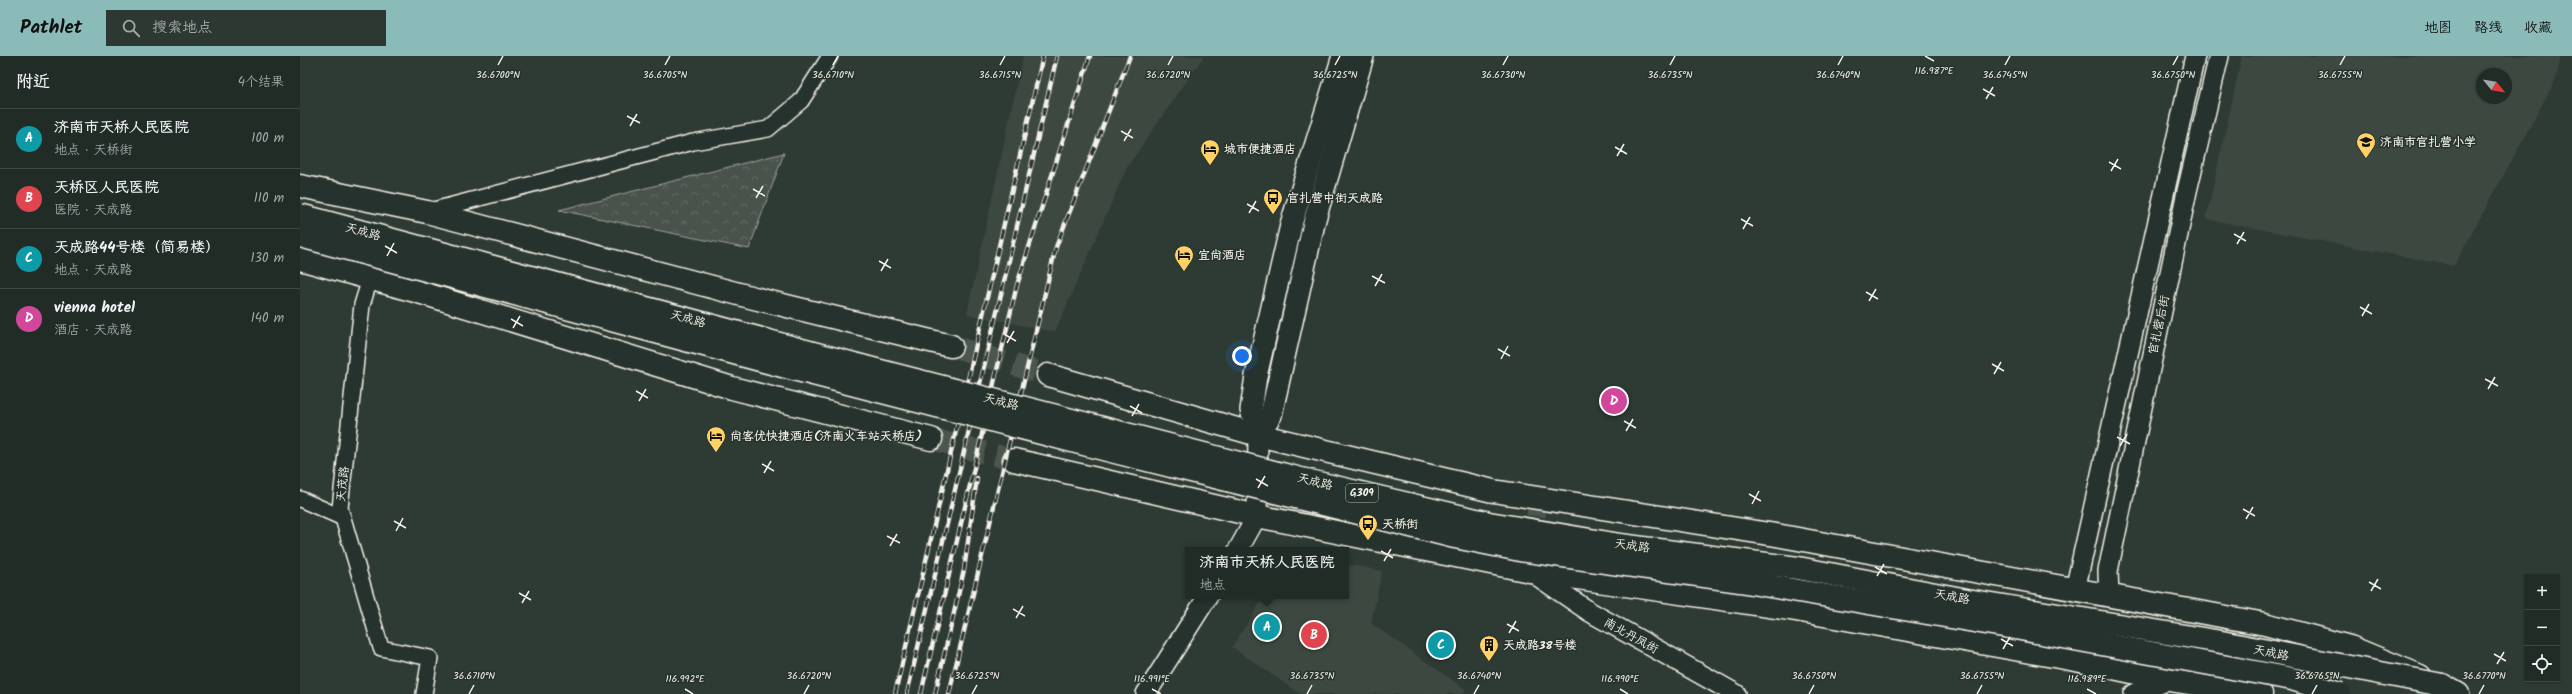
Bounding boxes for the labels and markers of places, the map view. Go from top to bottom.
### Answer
school or university icon: 济南市官扎营小学 [2355,131,2377,159]
place label: 济南市官扎营小学 [2380,133,2476,152]
hotel icon: 城市便捷酒店 [1199,138,1221,166]
place label: 城市便捷酒店 [1224,140,1296,159]
bus stop icon: 官扎营中街天成路 [1262,187,1284,215]
place label: 官扎营中街天成路 [1287,189,1383,208]
hotel icon: 宜尚酒店 [1173,244,1195,272]
place label: 宜尚酒店 [1198,246,1246,265]
pin: D [1601,386,1627,416]
hotel icon: 尚客优快捷酒店(济南火车站天桥店) [705,425,727,453]
place label: 尚客优快捷酒店(济南火车站天桥店) [730,427,922,446]
bus stop icon: 天桥街 [1357,513,1379,541]
place label: 天桥街 [1382,515,1418,534]
pin: A [1254,612,1280,642]
pin: B [1301,620,1327,650]
pin: C [1428,630,1454,660]
building icon: 天成路38号楼 [1478,634,1500,662]
place label: 天成路38号楼 [1503,636,1577,655]

